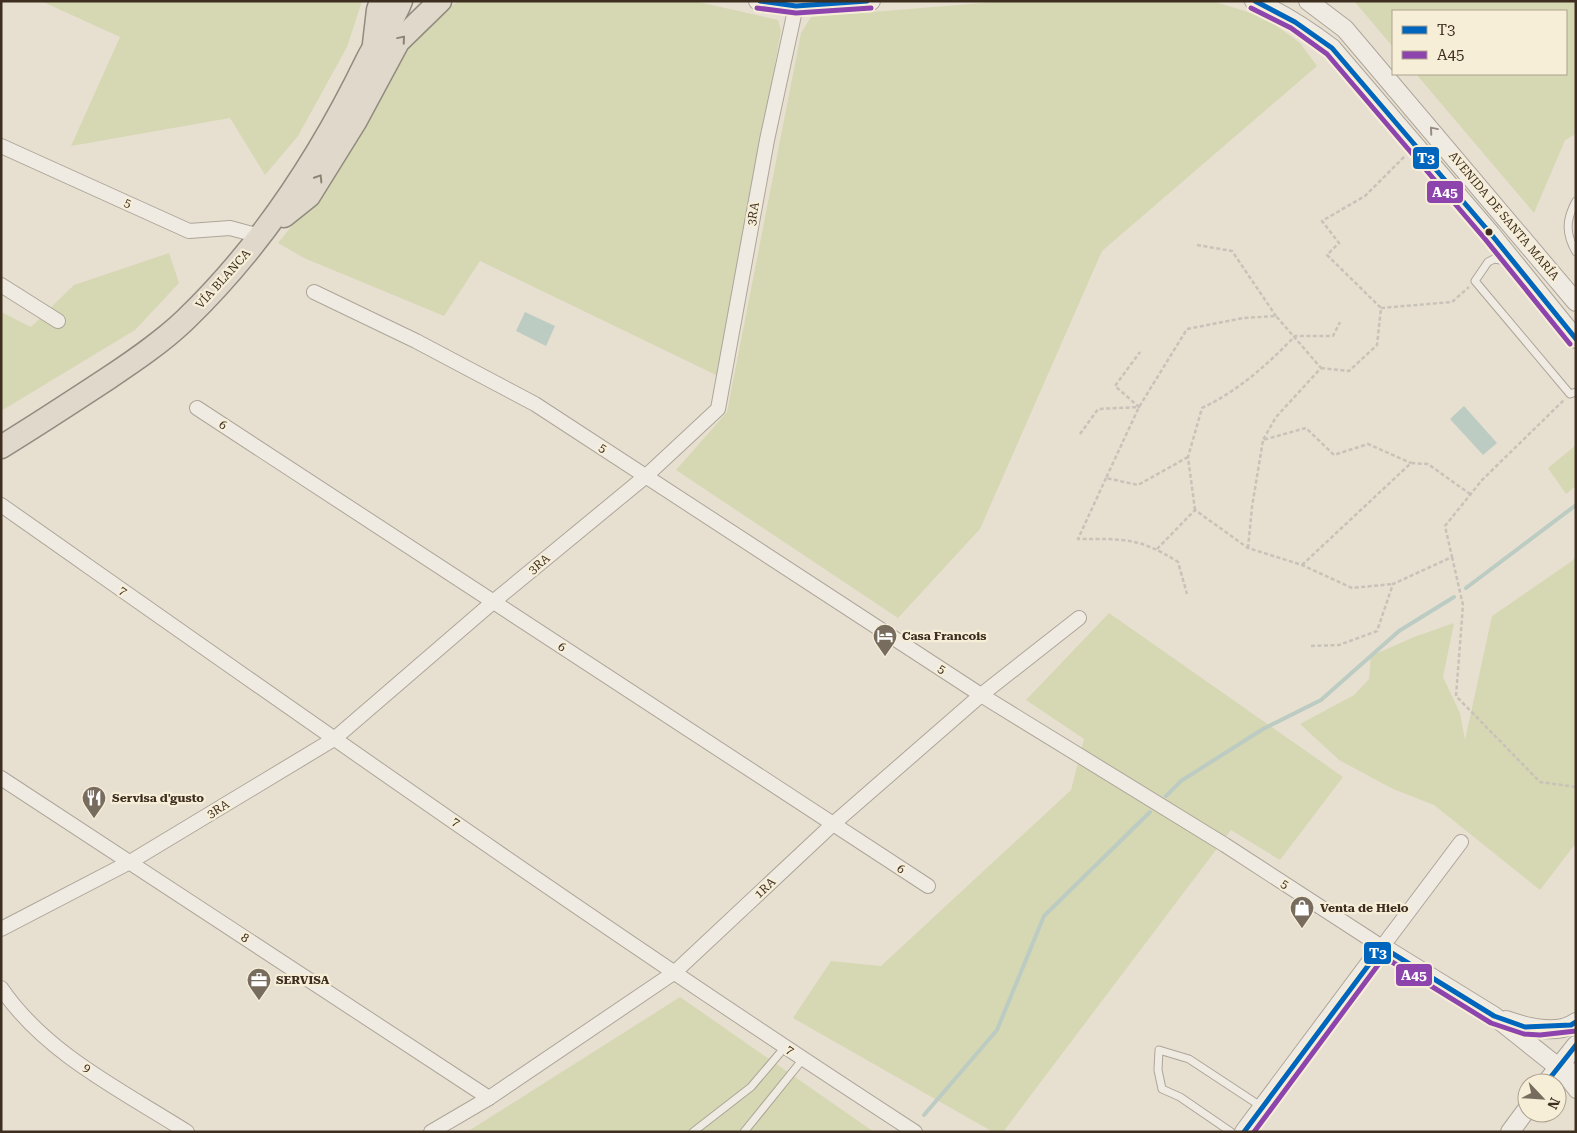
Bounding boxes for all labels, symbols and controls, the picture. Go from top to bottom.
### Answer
legend [1392,10,1567,75]
text: T3 [1437,21,1455,39]
one-way arrow [396,35,405,44]
text: A45 [1437,46,1464,64]
one-way arrow [1429,127,1438,136]
line badge: T3 [1412,146,1440,170]
street label: AVENIDA DE SANTA MARÍA [1446,149,1562,284]
text: T3 [1417,150,1435,166]
one-way arrow [313,175,323,184]
line badge: A45 [1426,180,1464,204]
text: A45 [1432,184,1458,200]
street label: 5 [122,195,134,211]
street label: 3RA [744,201,762,227]
unlabelled marker [1484,227,1494,237]
street label: VÍA BLANCA [193,246,254,311]
street label: 6 [216,417,230,433]
street label: 5 [596,440,610,456]
street label: 3RA [525,551,553,577]
street label: 7 [116,583,130,599]
hotel icon: Casa Francois [872,623,898,657]
place label: Casa Francois [902,629,987,643]
street label: 6 [555,639,569,655]
street label: 5 [935,661,949,677]
restaurant icon: Servisa d'gusto [81,785,107,819]
place label: Servisa d'gusto [112,791,204,805]
street label: 3RA [204,797,232,821]
street label: 7 [449,814,463,830]
street label: 6 [894,861,908,877]
street label: 1RA [752,874,779,901]
street label: 5 [1278,876,1292,892]
shop icon: Venta de Hielo [1289,895,1315,929]
place label: Venta de Hielo [1320,901,1409,915]
street label: 8 [238,930,252,946]
line badge: T3 [1363,941,1392,965]
text: T3 [1369,945,1387,961]
line badge: A45 [1395,963,1433,987]
office icon: SERVISA [246,967,272,1001]
text: A45 [1401,967,1427,983]
place label: SERVISA [276,973,330,987]
street label: 7 [783,1042,797,1058]
street label: 9 [80,1060,94,1076]
north arrow [1517,1073,1567,1123]
text: N [1544,1095,1563,1112]

